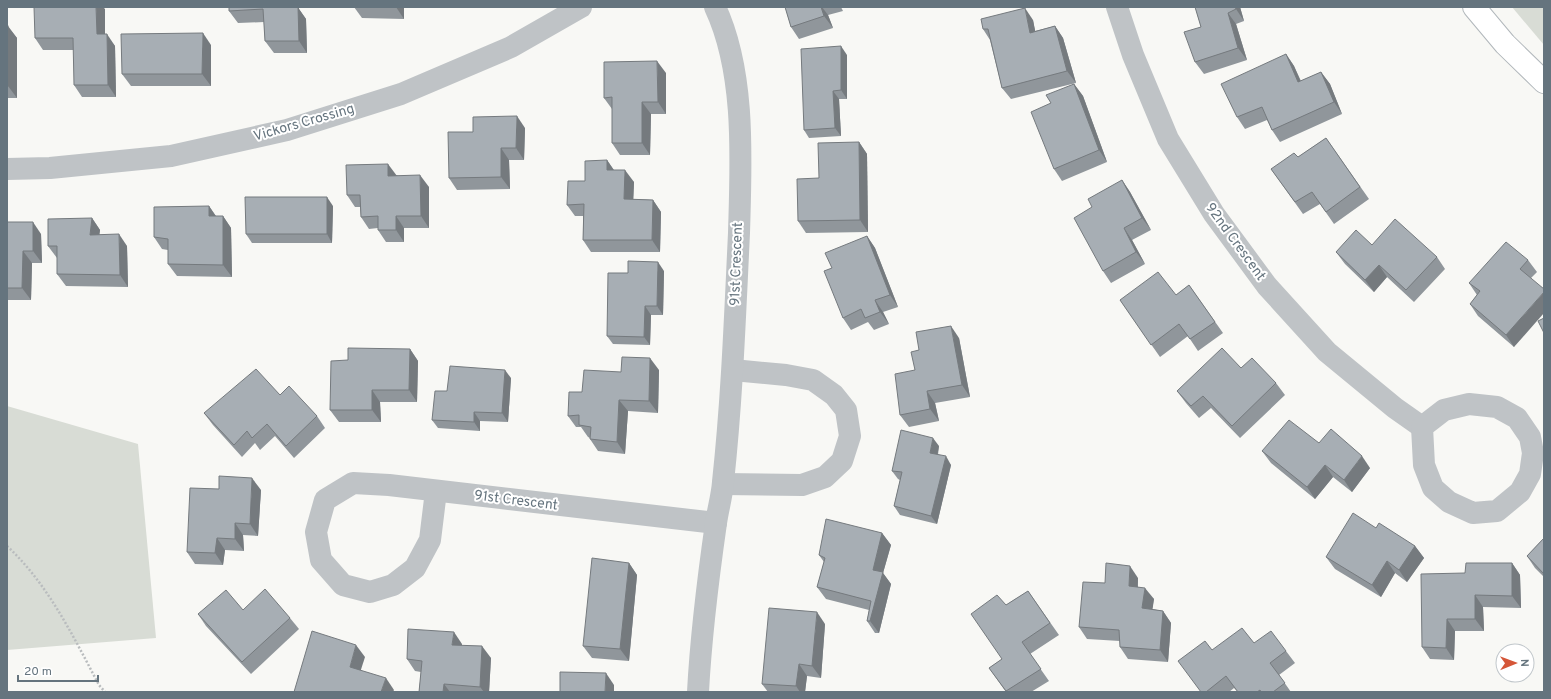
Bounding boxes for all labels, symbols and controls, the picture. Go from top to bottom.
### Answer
street label: Vickors Crossing [252,100,356,146]
street label: 92nd Crescent [1201,200,1269,284]
street label: 91st Crescent [727,222,747,306]
street label: 91st Crescent [473,487,559,515]
north arrow [1495,643,1535,683]
scale bar [18,657,98,683]
text: N [1517,659,1531,667]
text: 20 m [24,664,52,680]

